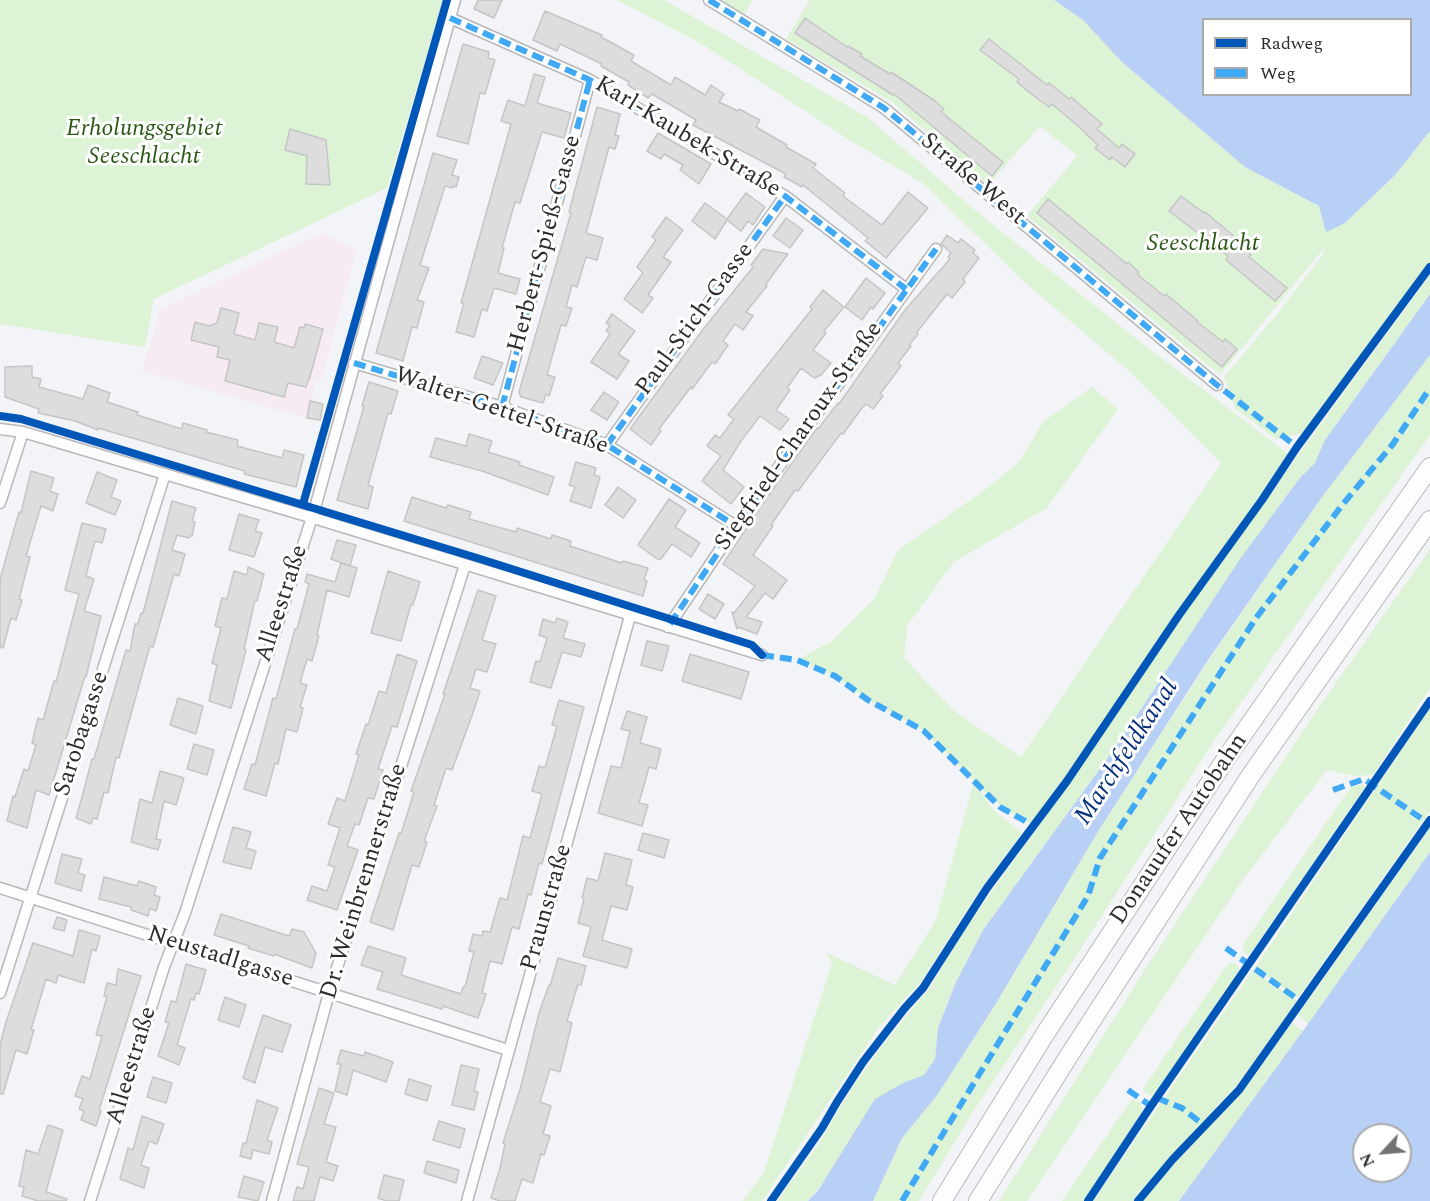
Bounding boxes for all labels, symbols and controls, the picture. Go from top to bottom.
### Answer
legend [1202,18,1412,96]
text: Radweg [1260,30,1323,57]
text: Weg [1260,60,1296,87]
street label: Karl-Kaubek-Straße [589,71,785,205]
park label: Erholungsgebiet Seeschlacht [66,116,222,172]
street label: Straße West [913,128,1031,232]
street label: Herbert-Spieß-Gasse [503,132,589,356]
park label: Seeschlacht [1147,231,1259,259]
street label: Paul-Stich-Gasse [631,238,761,402]
street label: Siegfried-Charoux-Straße [710,317,890,557]
street label: Walter-Gettel-Straße [390,362,612,462]
street label: Alleestraße [251,542,315,666]
street label: Sarobagasse [49,668,117,800]
water label: Marchfeldkanal [1069,674,1187,832]
street label: Donauufer Autobahn [1105,729,1255,931]
street label: Dr. Weinbrennerstraße [315,761,415,1003]
street label: Praunstraße [516,841,580,975]
street label: Neustadlgasse [143,921,297,995]
street label: Alleestraße [101,1004,165,1128]
north arrow [1352,1123,1412,1183]
text: N [1354,1149,1381,1171]

